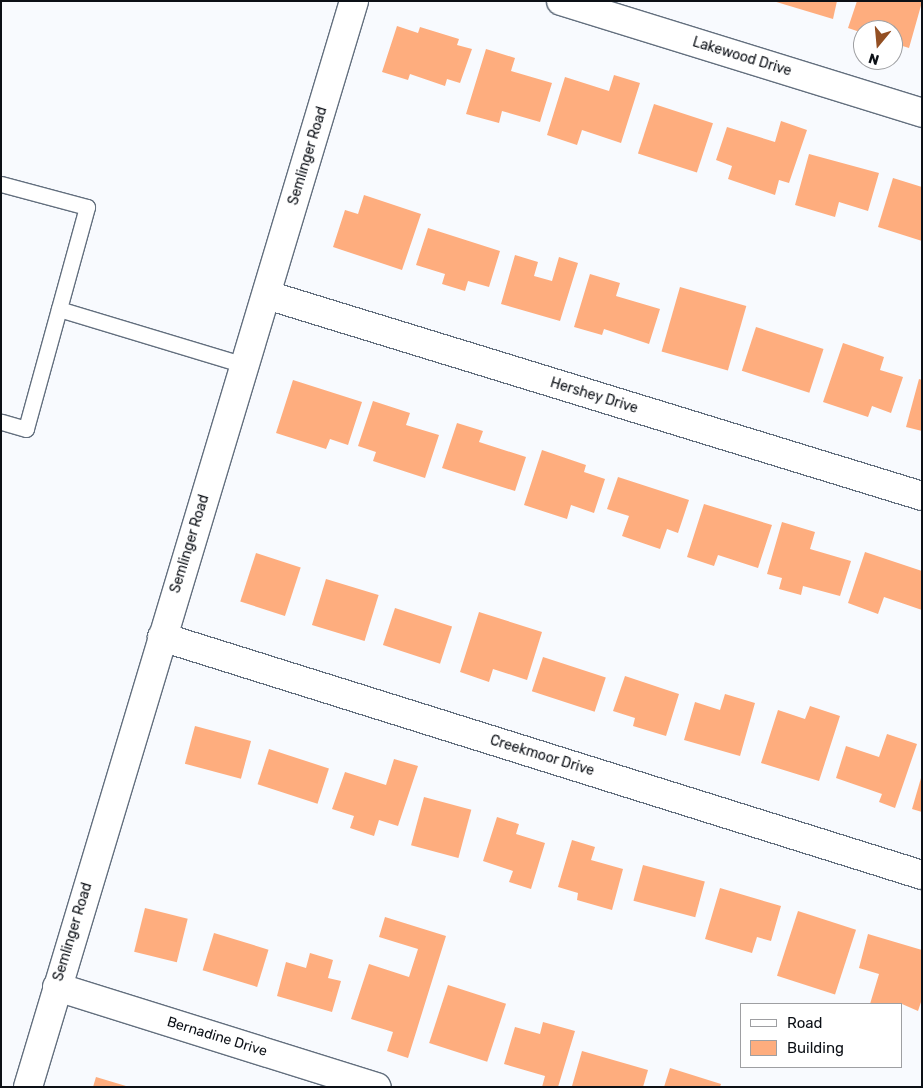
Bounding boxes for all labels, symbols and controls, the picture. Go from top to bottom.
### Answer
north arrow [853,20,903,70]
street label: Lakewood Drive [690,34,794,80]
text: N [866,49,881,68]
street label: Semlinger Road [285,105,331,207]
street label: Hershey Drive [548,375,640,417]
street label: Semlinger Road [167,493,213,595]
street label: Creekmoor Drive [488,732,596,780]
street label: Semlinger Road [50,881,96,983]
legend [740,1003,903,1068]
street label: Bernadine Drive [165,1014,269,1060]
text: Road [787,1014,823,1032]
text: Building [787,1039,844,1057]

